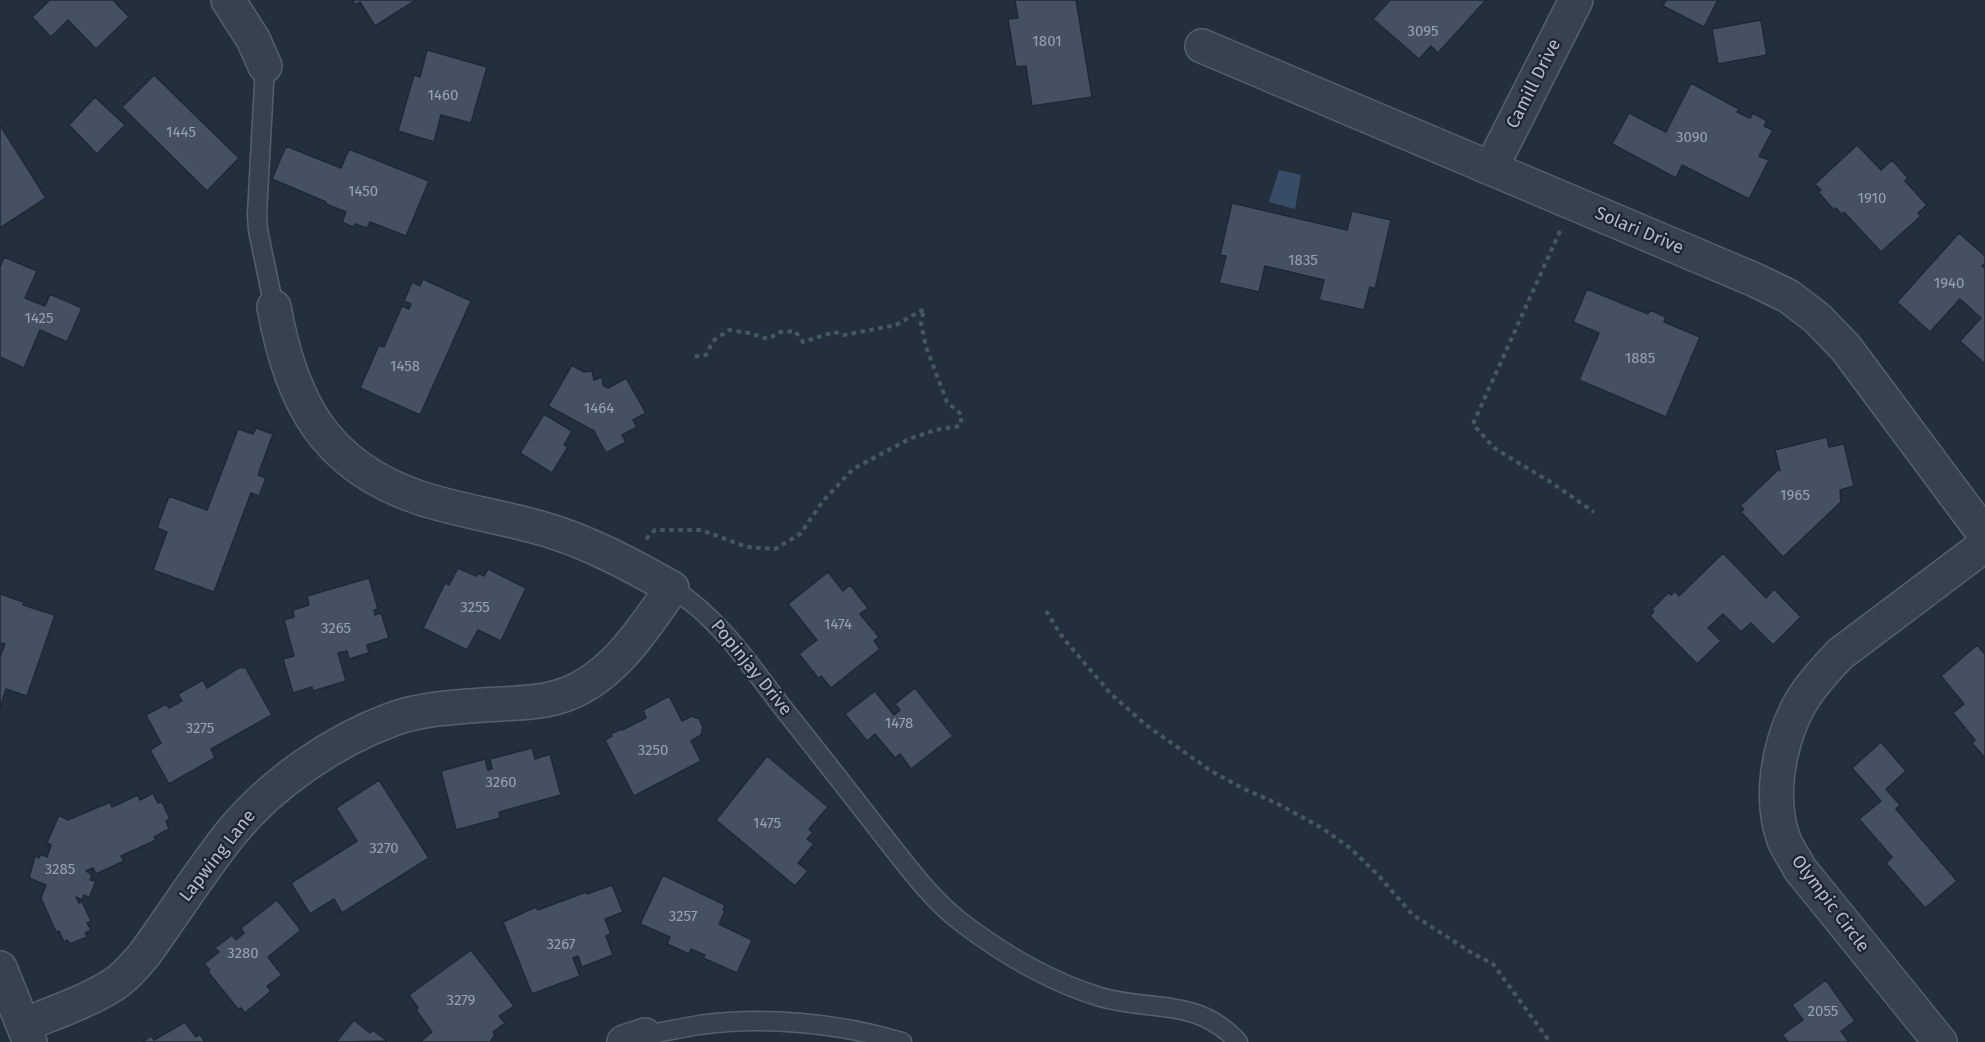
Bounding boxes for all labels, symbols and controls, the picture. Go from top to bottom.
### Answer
house number: 3095 [1407,23,1439,41]
house number: 1801 [1032,33,1062,51]
street label: Camill Drive [1502,36,1566,132]
house number: 1460 [428,87,458,105]
house number: 1445 [166,124,196,142]
house number: 3090 [1676,129,1708,147]
house number: 1450 [348,183,378,201]
house number: 1910 [1858,190,1886,208]
street label: Solari Drive [1591,203,1687,259]
house number: 1835 [1288,252,1318,270]
house number: 1940 [1934,275,1964,293]
house number: 1425 [24,310,54,328]
house number: 1885 [1625,350,1655,368]
house number: 1458 [390,358,420,376]
house number: 1464 [584,400,614,418]
house number: 1965 [1780,487,1810,505]
house number: 3255 [460,599,490,617]
street label: Popinjay Drive [706,616,796,720]
house number: 1474 [824,616,852,634]
house number: 3265 [321,620,351,638]
house number: 1478 [885,715,913,733]
house number: 3275 [186,720,214,738]
house number: 3250 [638,742,668,760]
house number: 3260 [485,774,517,792]
street label: Lapwing Lane [175,806,261,906]
house number: 1475 [753,815,781,833]
house number: 3270 [369,840,399,858]
street label: Olympic Circle [1786,851,1874,957]
house number: 3285 [45,861,75,879]
house number: 3257 [669,908,697,926]
house number: 3267 [546,936,576,954]
house number: 3280 [227,945,259,963]
house number: 3279 [447,992,475,1010]
house number: 2055 [1808,1003,1838,1021]

